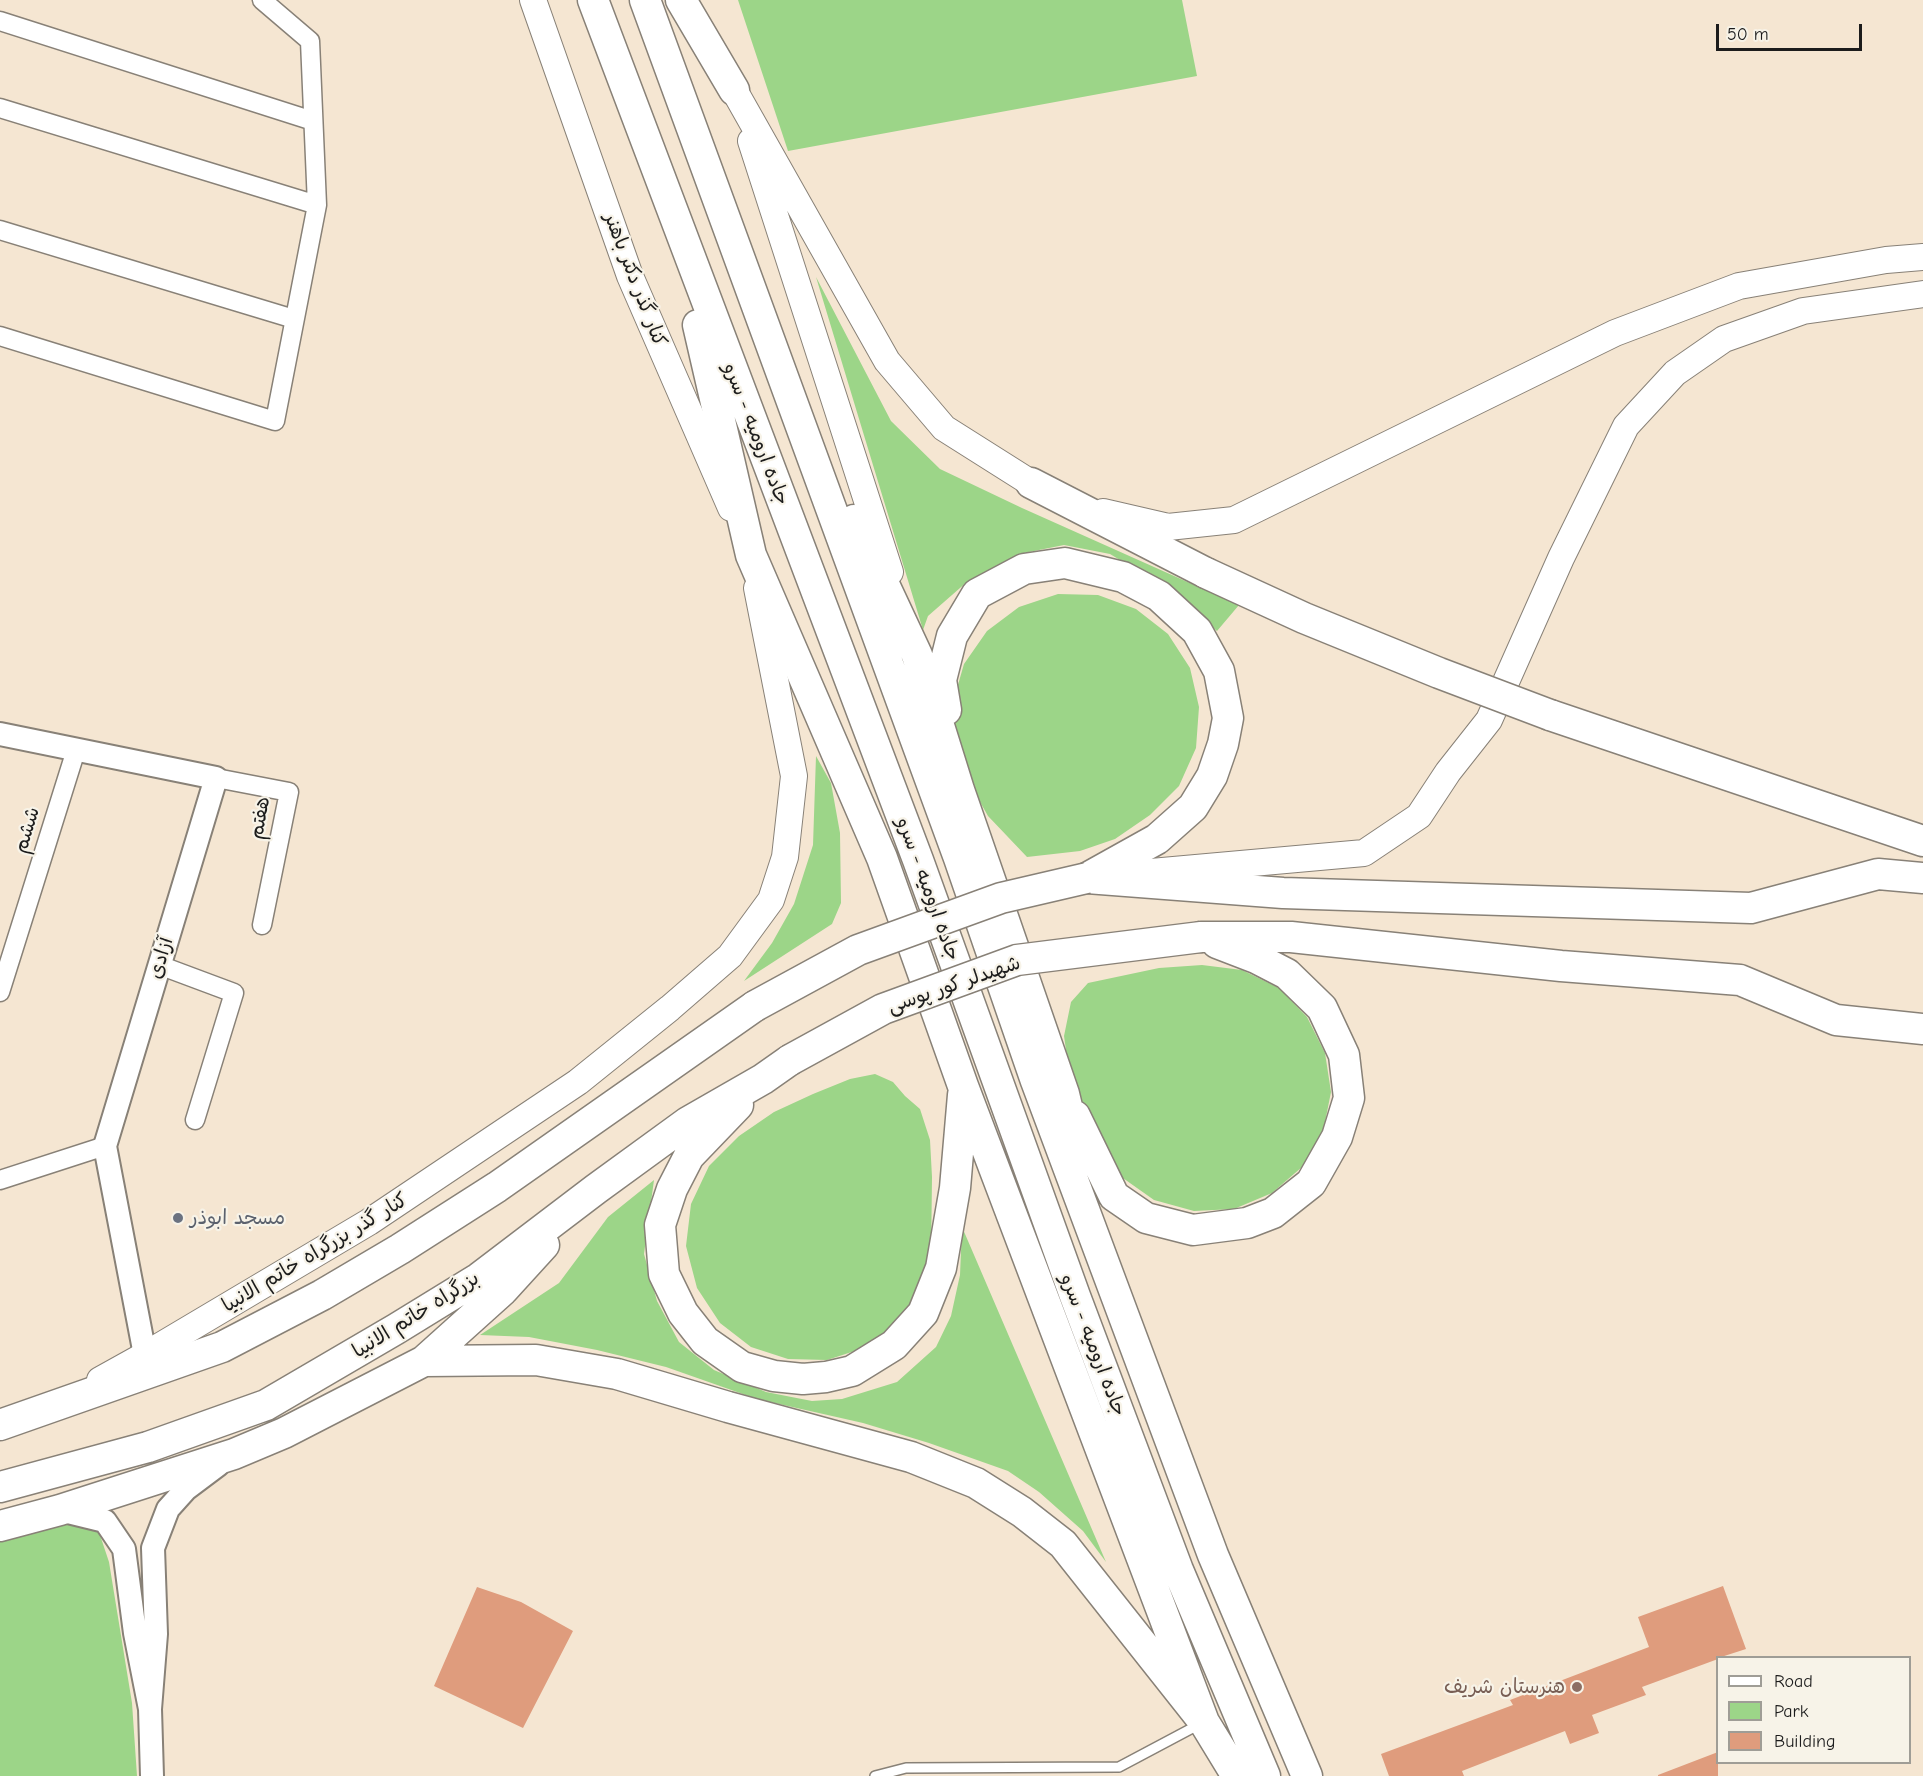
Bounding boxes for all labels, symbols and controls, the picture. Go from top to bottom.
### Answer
scale bar [1719,12,1864,50]
text: 50 m [1727,24,1769,45]
street label: کنار گذر دکتر باهنر [599,210,671,350]
street label: جاده ارومیه - سرو [718,359,794,509]
street label: هفتم [244,795,276,841]
street label: ششم [9,804,45,856]
street label: جاده ارومیه - سرو [891,814,965,964]
street label: آزادی [143,934,179,982]
street label: شهیدلر کور پوسی [884,951,1024,1019]
street label: کنار گذر بزرگراه خاتم الانبیا [218,1188,412,1318]
place label: مسجد ابوذر [190,1206,285,1230]
marker: مسجد ابوذر [171,1211,185,1225]
street label: بزرگراه خاتم الانبیا [348,1266,484,1364]
street label: جاده ارومیه - سرو [1055,1270,1131,1420]
legend [1716,1656,1911,1764]
text: Road [1774,1671,1813,1692]
place label: هنرستان شریف [1444,1675,1565,1699]
marker: هنرستان شریف [1570,1680,1584,1694]
text: Park [1774,1701,1808,1722]
text: Building [1774,1731,1836,1752]

